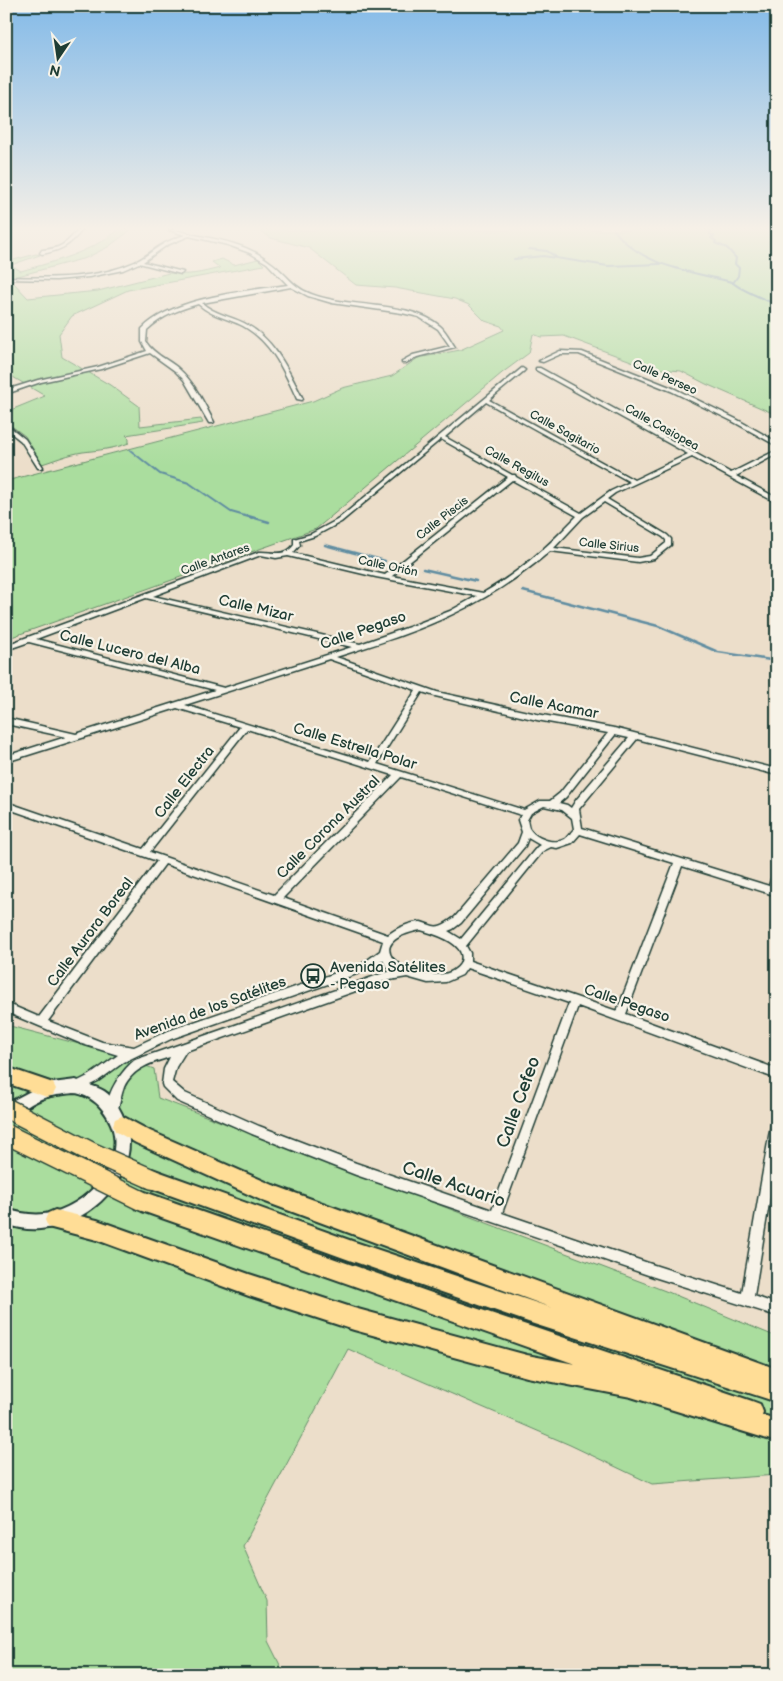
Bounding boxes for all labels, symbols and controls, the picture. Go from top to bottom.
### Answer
north arrow [32,32,82,82]
text: N [48,61,62,80]
street label: Calle Perseo [630,357,700,398]
street label: Calle Casiopea [622,401,702,454]
street label: Calle Sagitario [527,407,603,458]
street label: Calle Regilus [482,443,552,490]
street label: Calle Piscis [413,493,472,544]
street label: Calle Sirius [578,535,640,556]
street label: Calle Antares [179,540,252,579]
street label: Calle Orión [357,553,419,580]
street label: Calle Mizar [217,591,296,626]
street label: Calle Pegaso [318,607,409,654]
street label: Calle Lucero del Alba [57,626,202,679]
street label: Calle Acamar [508,688,601,724]
street label: Calle Estrella Polar [291,719,420,774]
street label: Calle Electra [150,742,219,822]
street label: Calle Corona Austral [273,772,384,883]
street label: Calle Aurora Boreal [43,874,138,991]
place label: Avenida Satélites - Pegaso [330,958,446,994]
bus stop icon: Avenida Satélites - Pegaso [300,963,326,989]
street label: Avenida de los Satélites [132,972,289,1045]
street label: Calle Pegaso [581,980,672,1027]
street label: Calle Cefeo [492,1054,545,1151]
street label: Calle Acuario [399,1157,508,1212]

